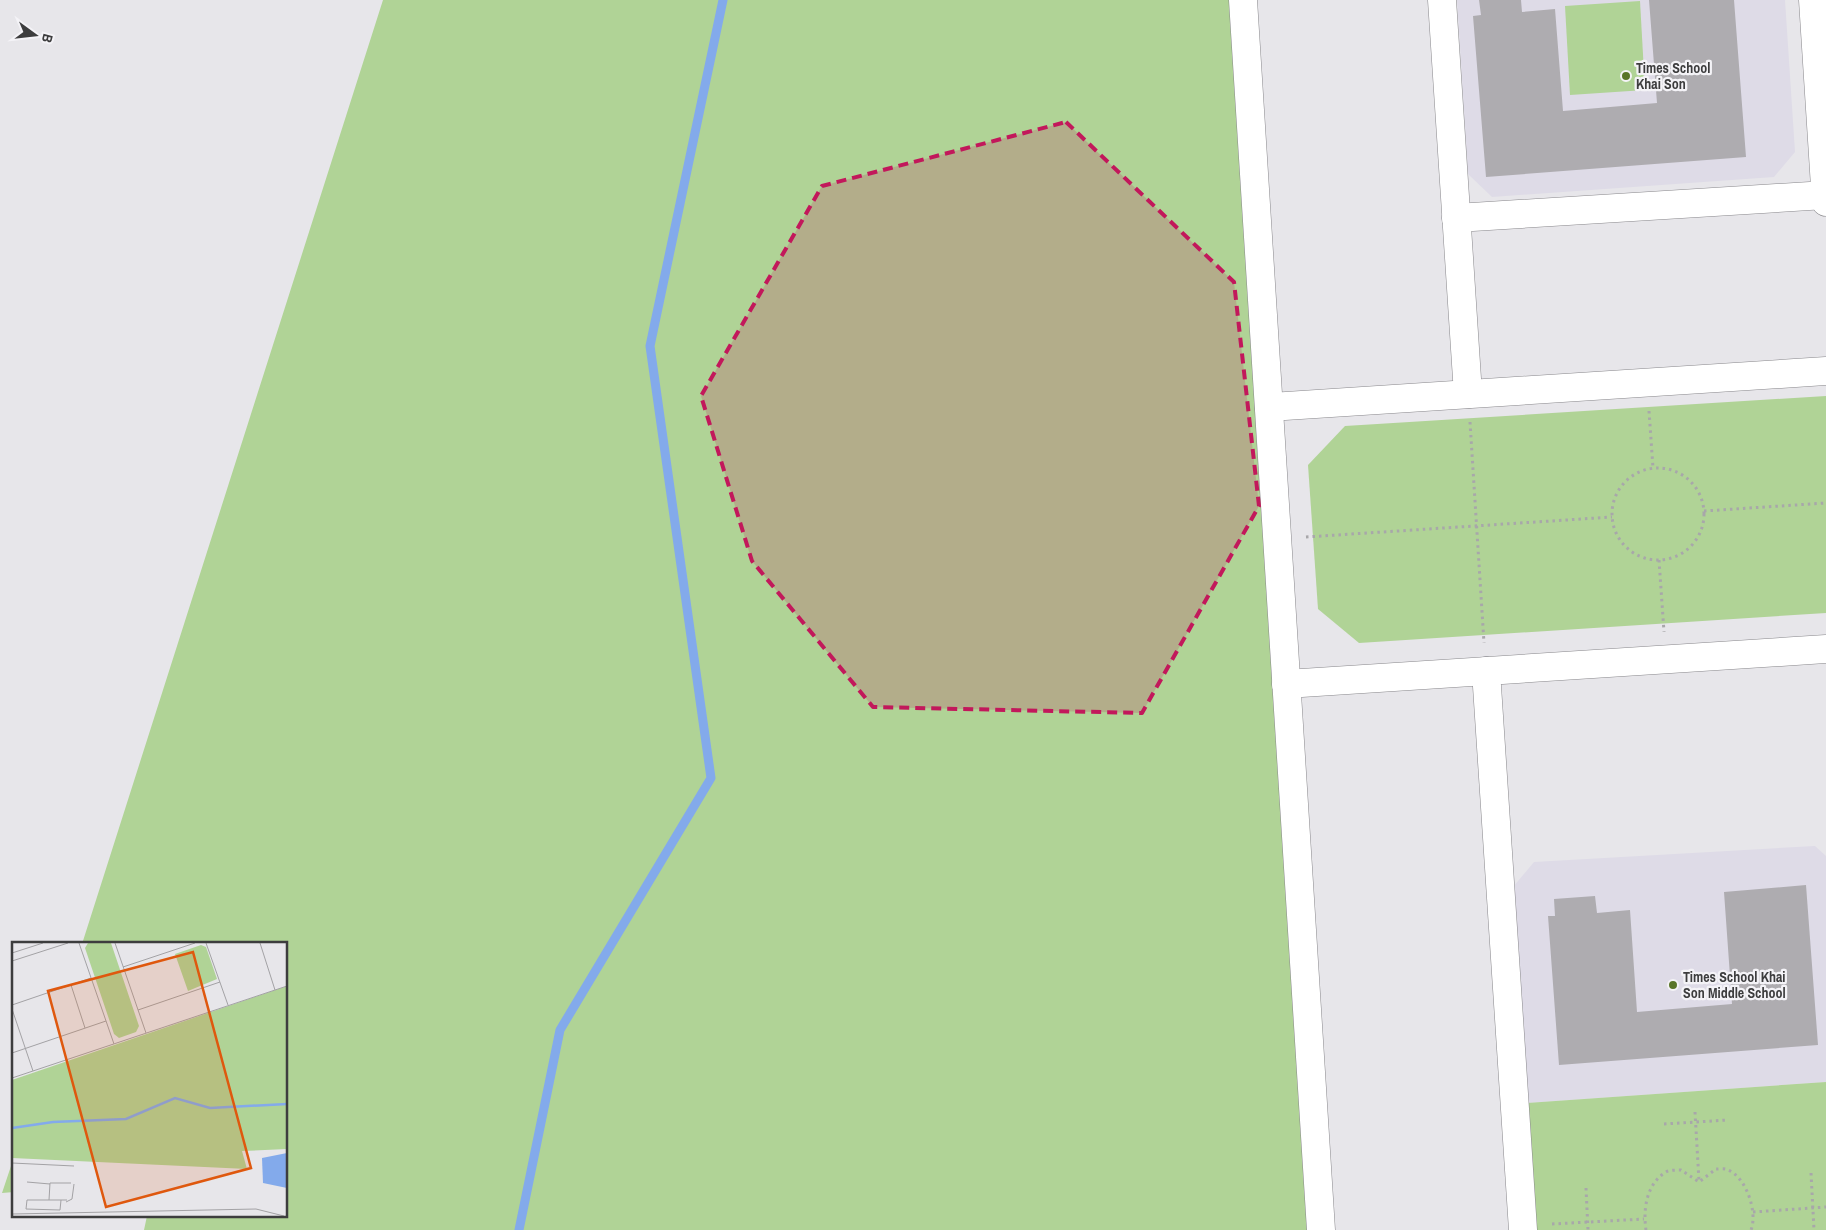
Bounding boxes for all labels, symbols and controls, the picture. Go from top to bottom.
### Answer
north arrow [10,10,60,60]
text: B [38,32,57,45]
place label: Times School Khai Son [1636,59,1710,93]
marker: Times School Khai Son [1620,70,1632,82]
inset map [12,942,288,1218]
place label: Times School Khai Son Middle School [1683,968,1786,1002]
marker: Times School Khai Son Middle School [1667,979,1679,991]

